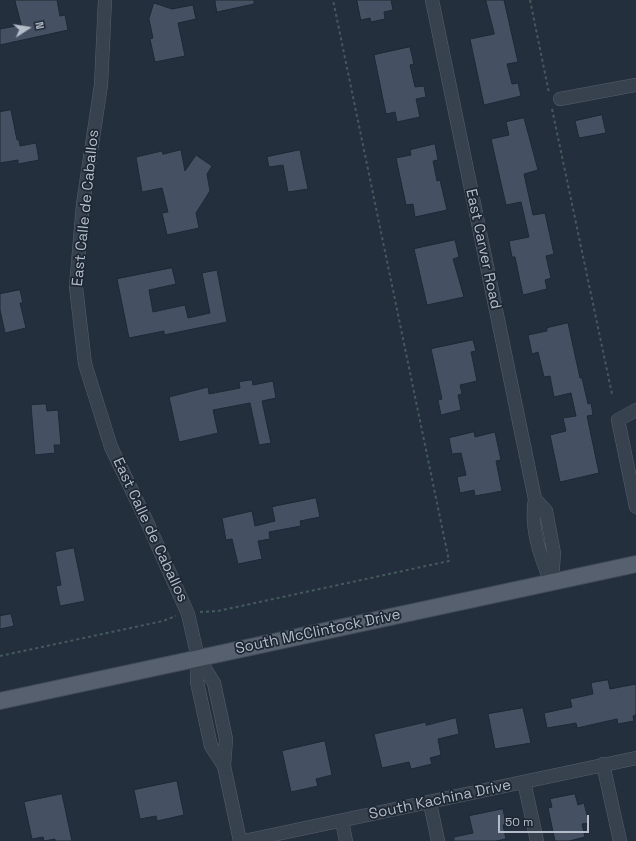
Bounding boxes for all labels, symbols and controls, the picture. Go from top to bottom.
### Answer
north arrow [8,8,48,48]
text: N [32,20,47,31]
street label: East Calle de Caballos [69,129,103,287]
street label: East Carver Road [461,187,505,311]
street label: East Calle de Caballos [109,455,191,605]
street label: South McClintock Drive [234,606,402,658]
street label: South Kachina Drive [367,776,513,824]
scale bar [500,807,591,833]
text: 50 m [505,814,533,830]

